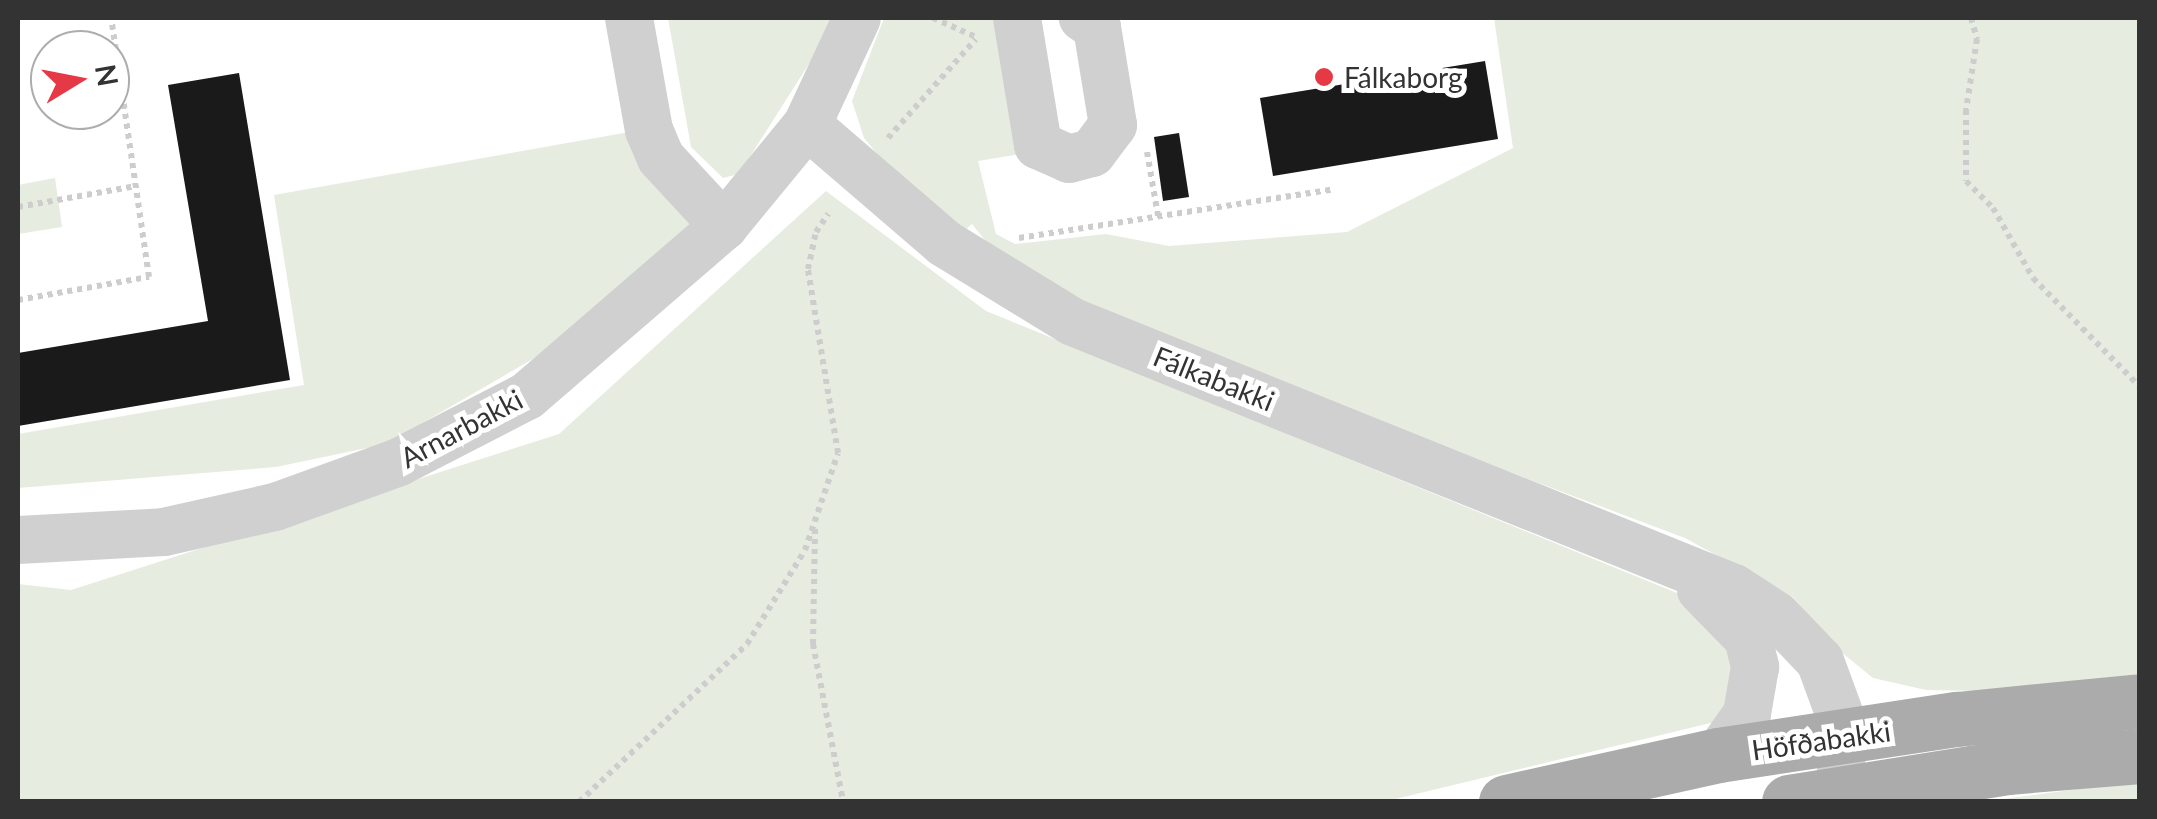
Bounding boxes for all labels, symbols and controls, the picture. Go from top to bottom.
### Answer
north arrow [30,30,130,130]
place label: Fálkaborg [1344,60,1462,94]
text: N [89,62,126,89]
marker: Fálkaborg [1313,66,1335,88]
street label: Fálkabakki [1149,339,1279,417]
street label: Arnarbakki [394,382,528,474]
street label: Höfðabakki [1749,714,1893,766]

